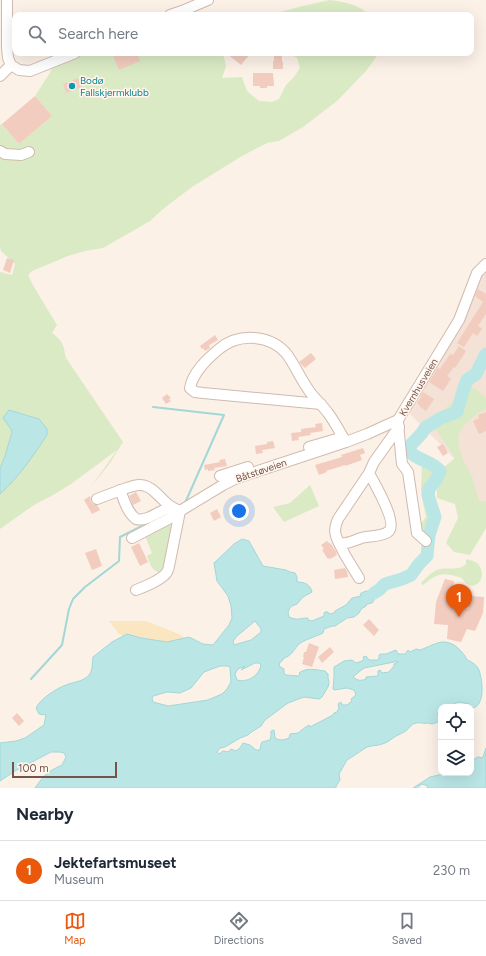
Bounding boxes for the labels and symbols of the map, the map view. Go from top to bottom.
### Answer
place label: Bodø Fallskjermklubb [80,74,149,99]
marker: Bodø Fallskjermklubb [67,81,77,91]
street label: Kvernhusveien [396,356,441,419]
street label: Båtstøveien [234,456,289,485]
your location [229,501,249,521]
pin: 1 [446,584,472,617]
scale bar [12,760,117,779]

